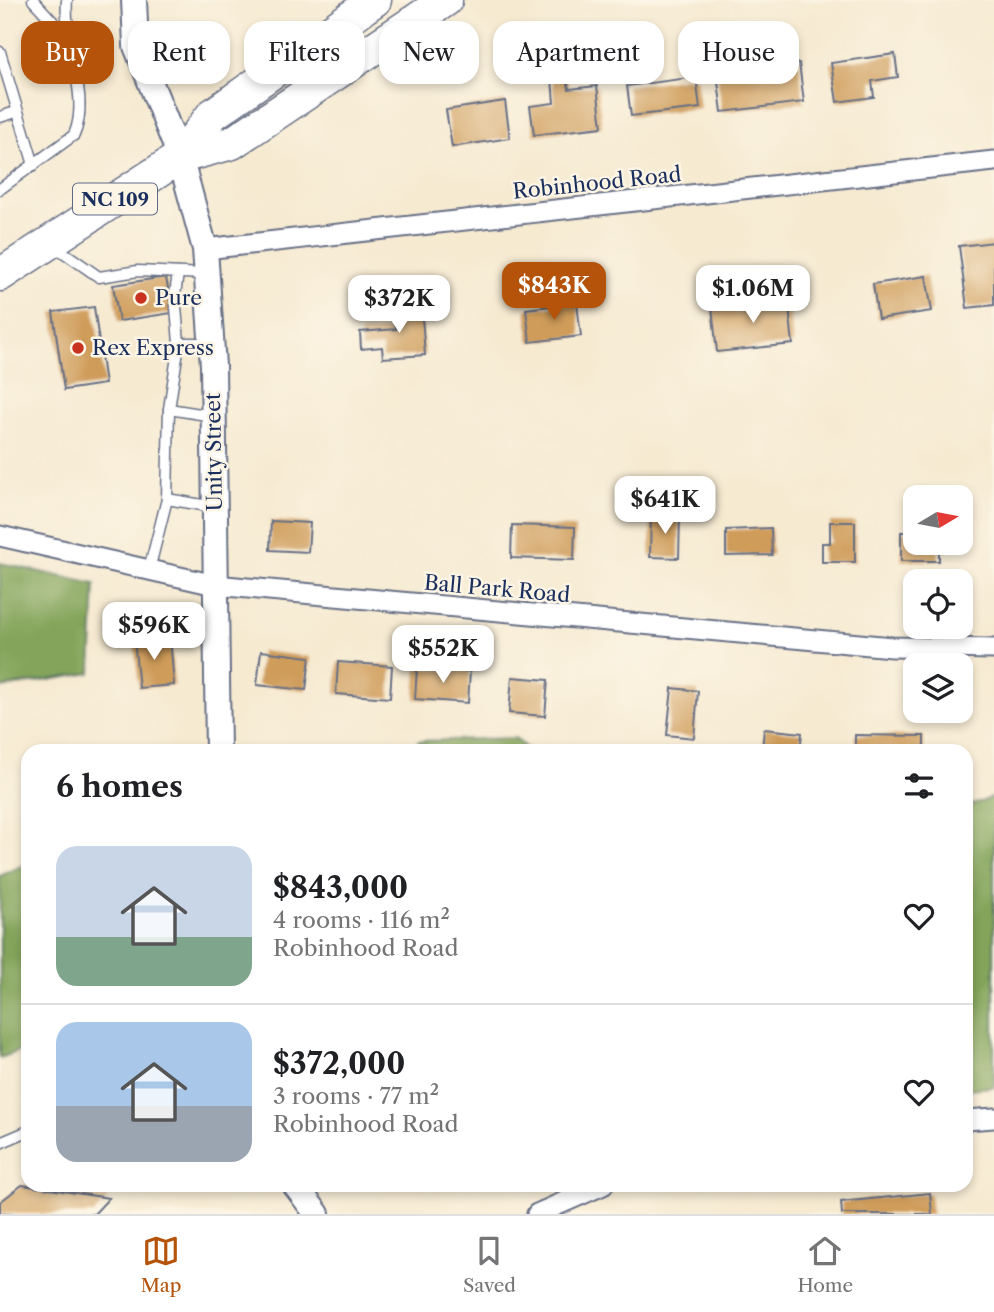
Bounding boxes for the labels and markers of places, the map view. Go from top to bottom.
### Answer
pin: $843K [505,262,603,322]
pin: $1.06M [696,266,810,325]
pin: $372K [350,276,448,335]
place label: Pure [155,285,202,310]
marker: Pure [133,290,149,306]
place label: Rex Express [92,335,214,360]
marker: Rex Express [70,340,86,356]
pin: $641K [616,476,714,536]
pin: $596K [105,602,203,662]
pin: $552K [394,626,492,685]

